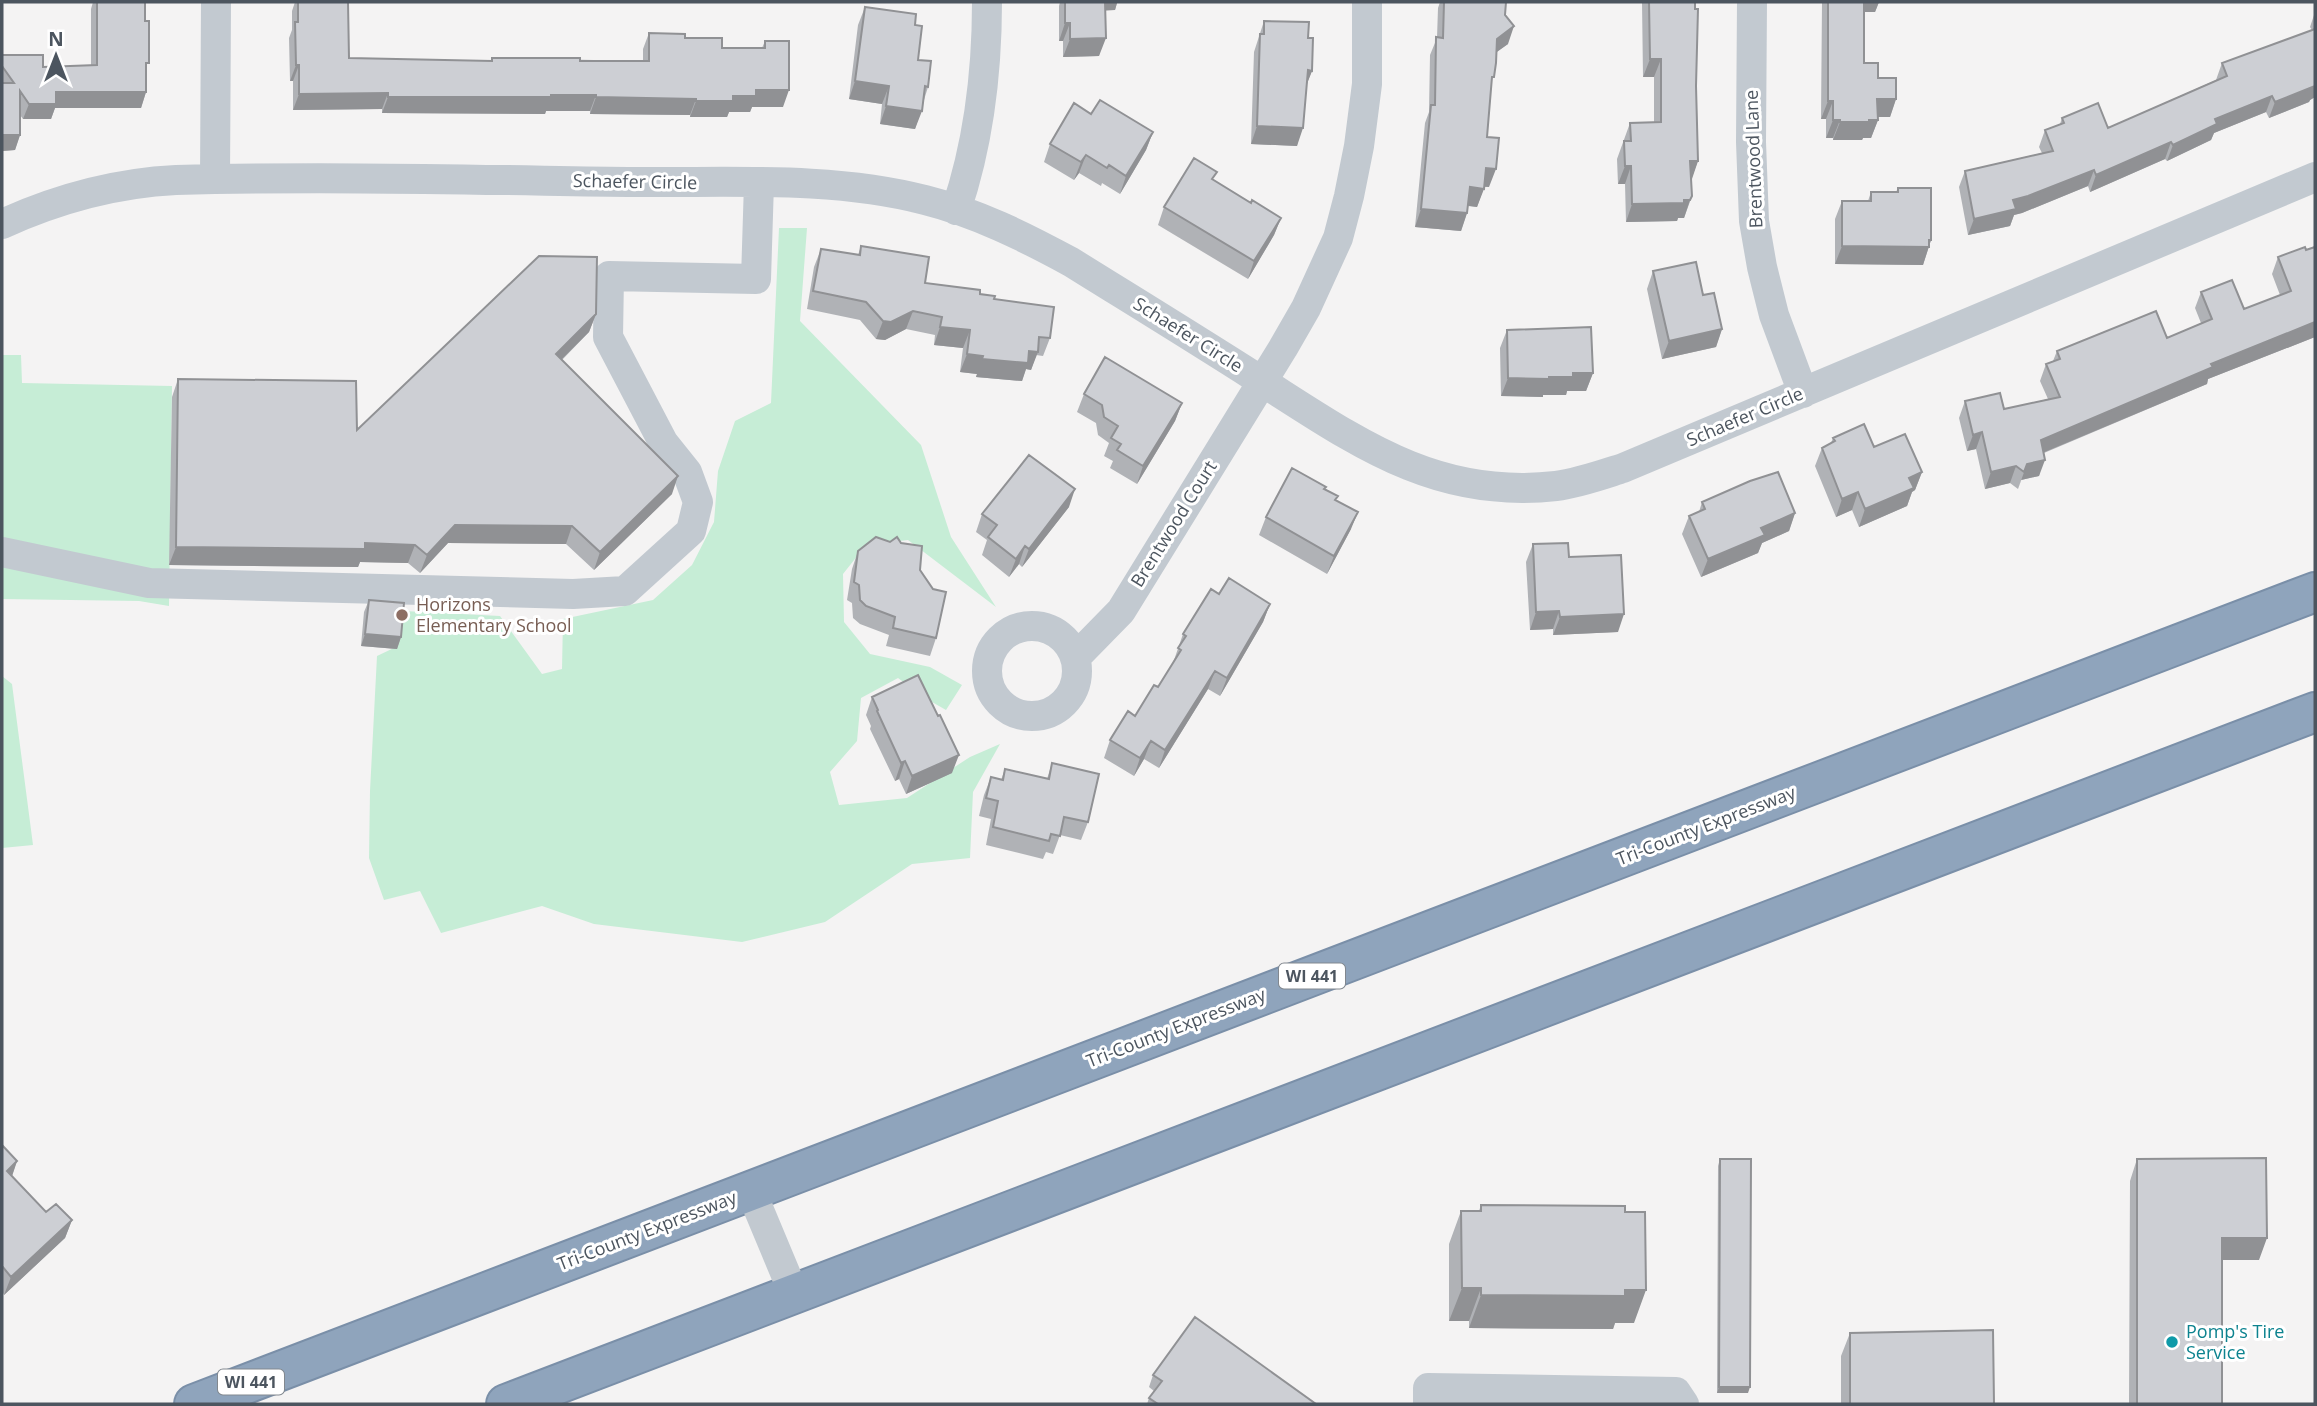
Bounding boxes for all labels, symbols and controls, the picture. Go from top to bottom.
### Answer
north arrow [21,21,91,91]
text: N [48,26,64,52]
street label: Brentwood Lane [1739,89,1767,229]
street label: Schaefer Circle [573,168,697,194]
street label: Schaefer Circle [1129,291,1248,377]
street label: Schaefer Circle [1683,381,1807,451]
street label: Brentwood Court [1125,456,1222,591]
place label: Horizons Elementary School [416,592,572,637]
marker: Horizons Elementary School [394,607,410,623]
street label: Tri-County Expressway [1613,779,1800,870]
road number: WI 441 [1279,964,1345,988]
street label: Tri-County Expressway [1083,981,1270,1072]
street label: Tri-County Expressway [554,1184,741,1275]
place label: Pomp's Tire Service [2186,1319,2284,1364]
marker: Pomp's Tire Service [2164,1334,2180,1350]
road number: WI 441 [218,1370,284,1394]

